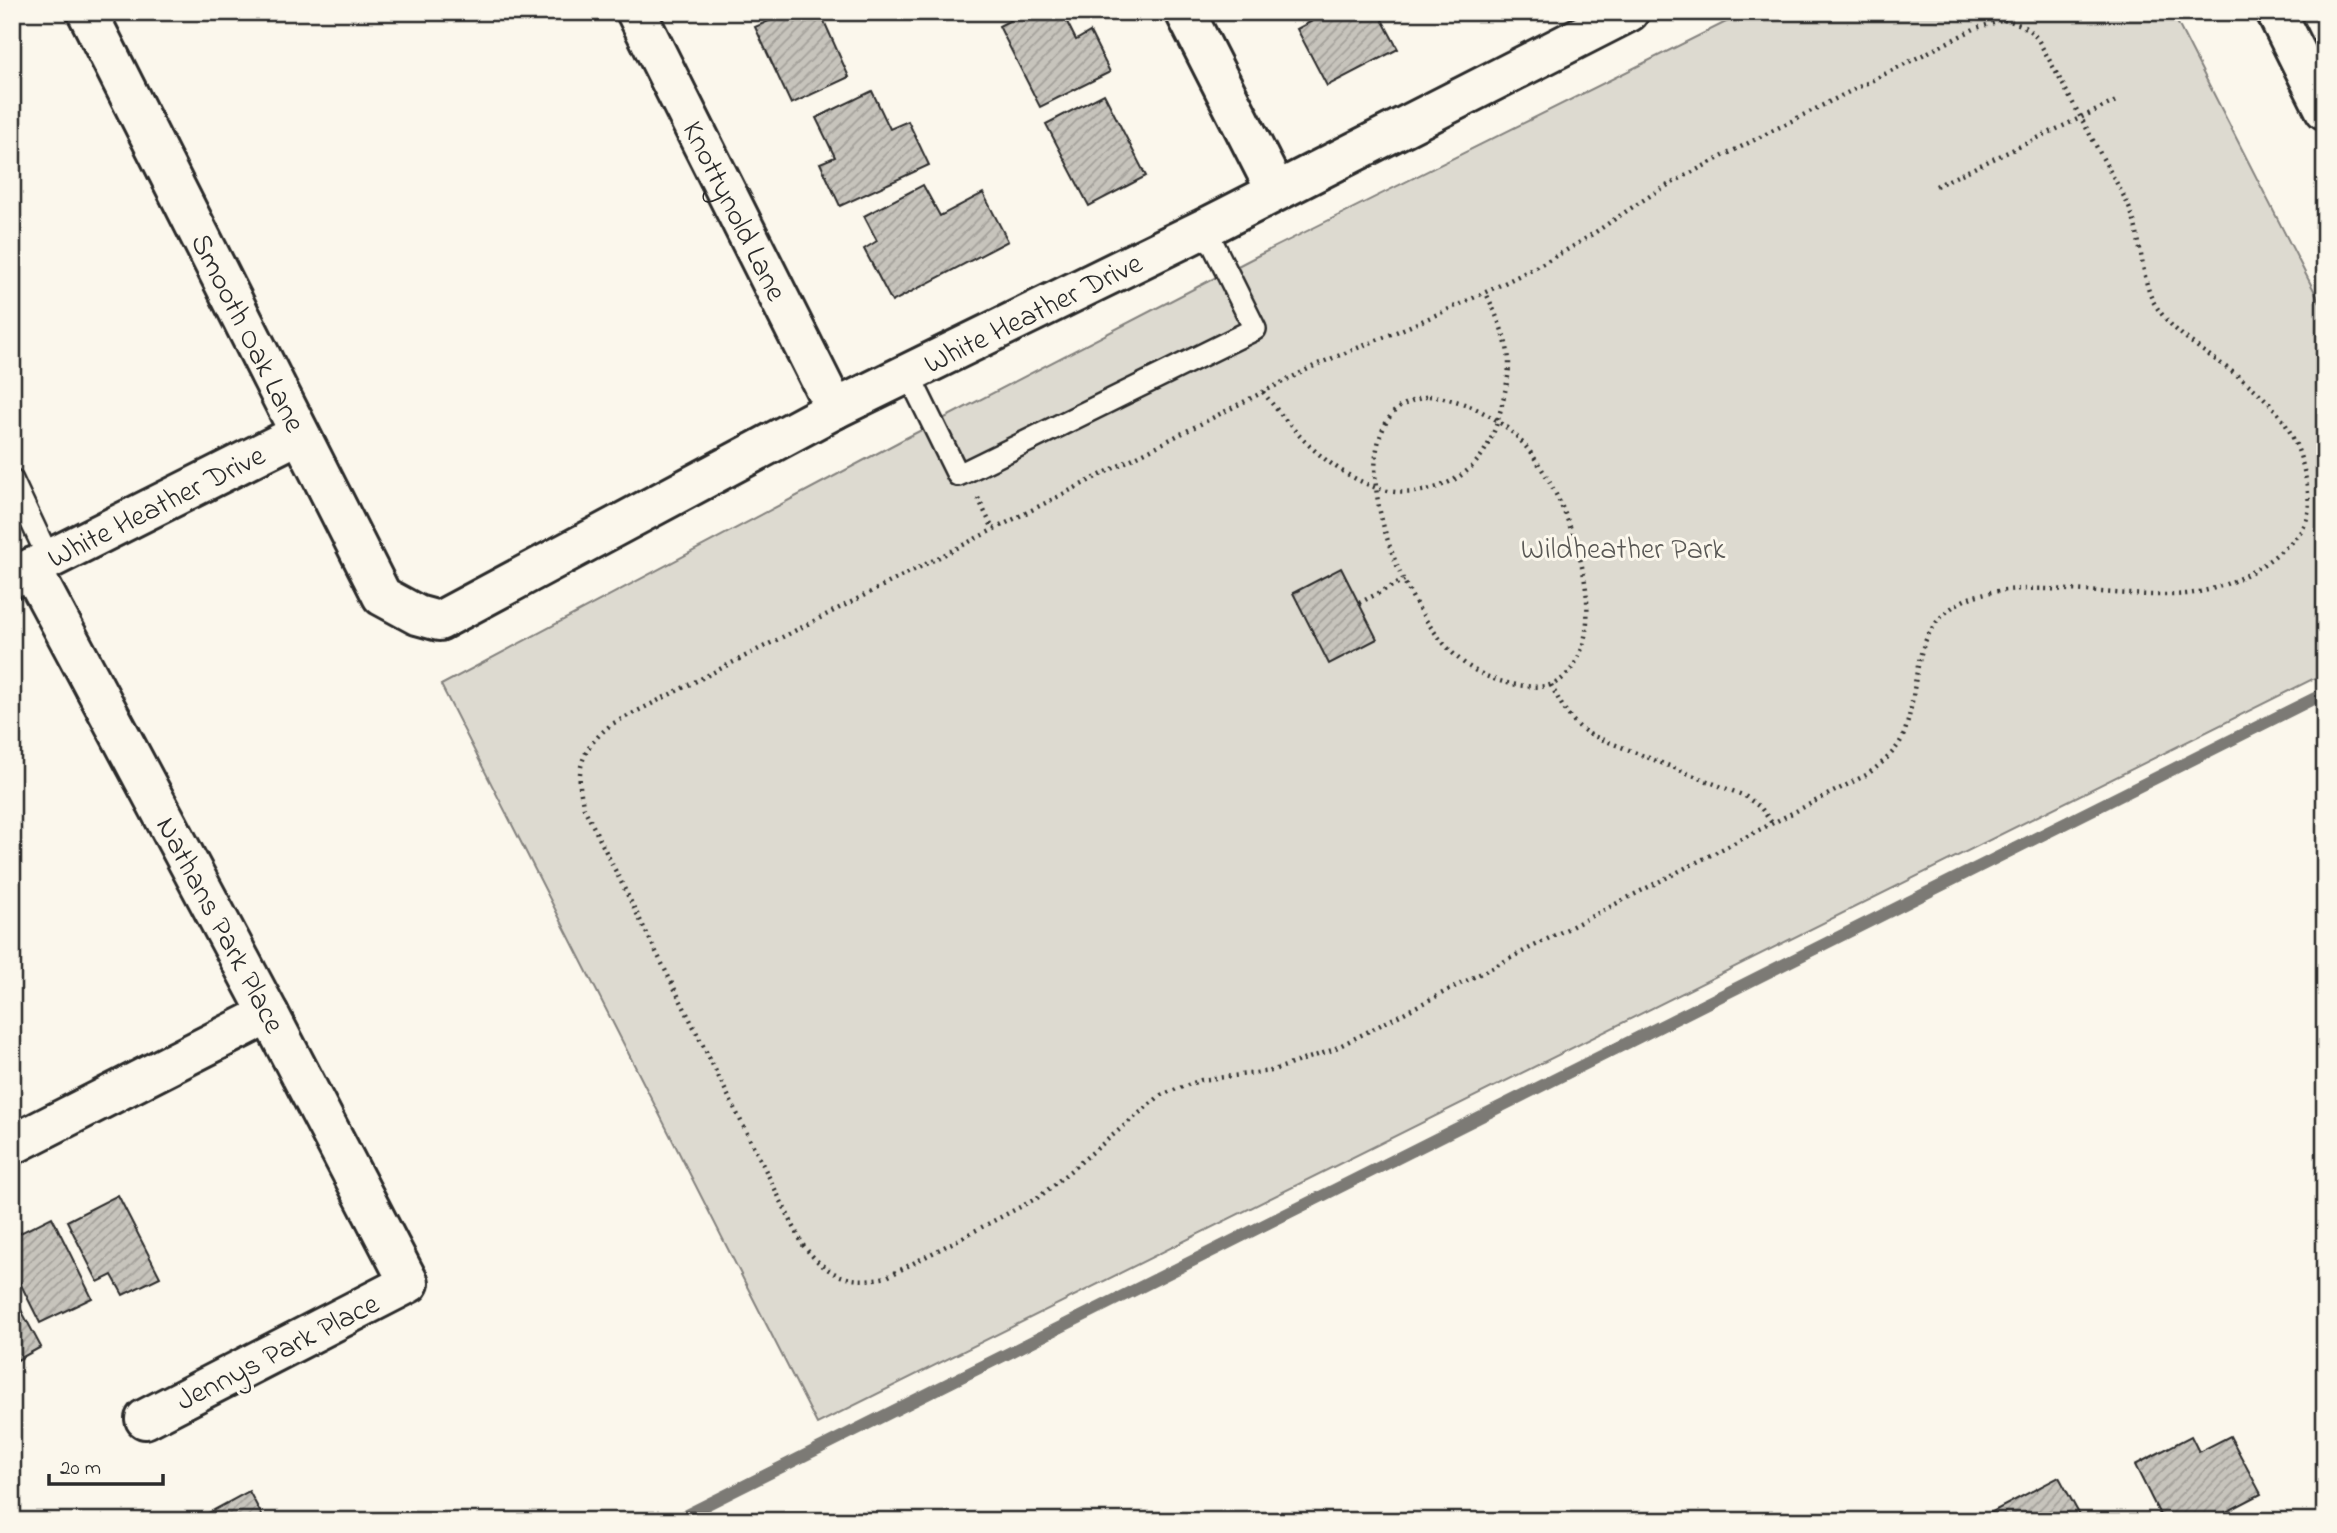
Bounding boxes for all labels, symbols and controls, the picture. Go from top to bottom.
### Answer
street label: Knottynold Lane [669,114,797,310]
street label: Smooth Oak Lane [177,227,315,441]
street label: White Heather Drive [917,243,1151,387]
street label: White Heather Drive [41,435,274,582]
park label: Wildheather Park [1521,529,1726,573]
street label: Nathans Park Place [143,810,295,1042]
street label: Jennys Park Place [169,1283,388,1424]
scale bar [49,1442,163,1486]
text: 20 m [60,1454,101,1484]

